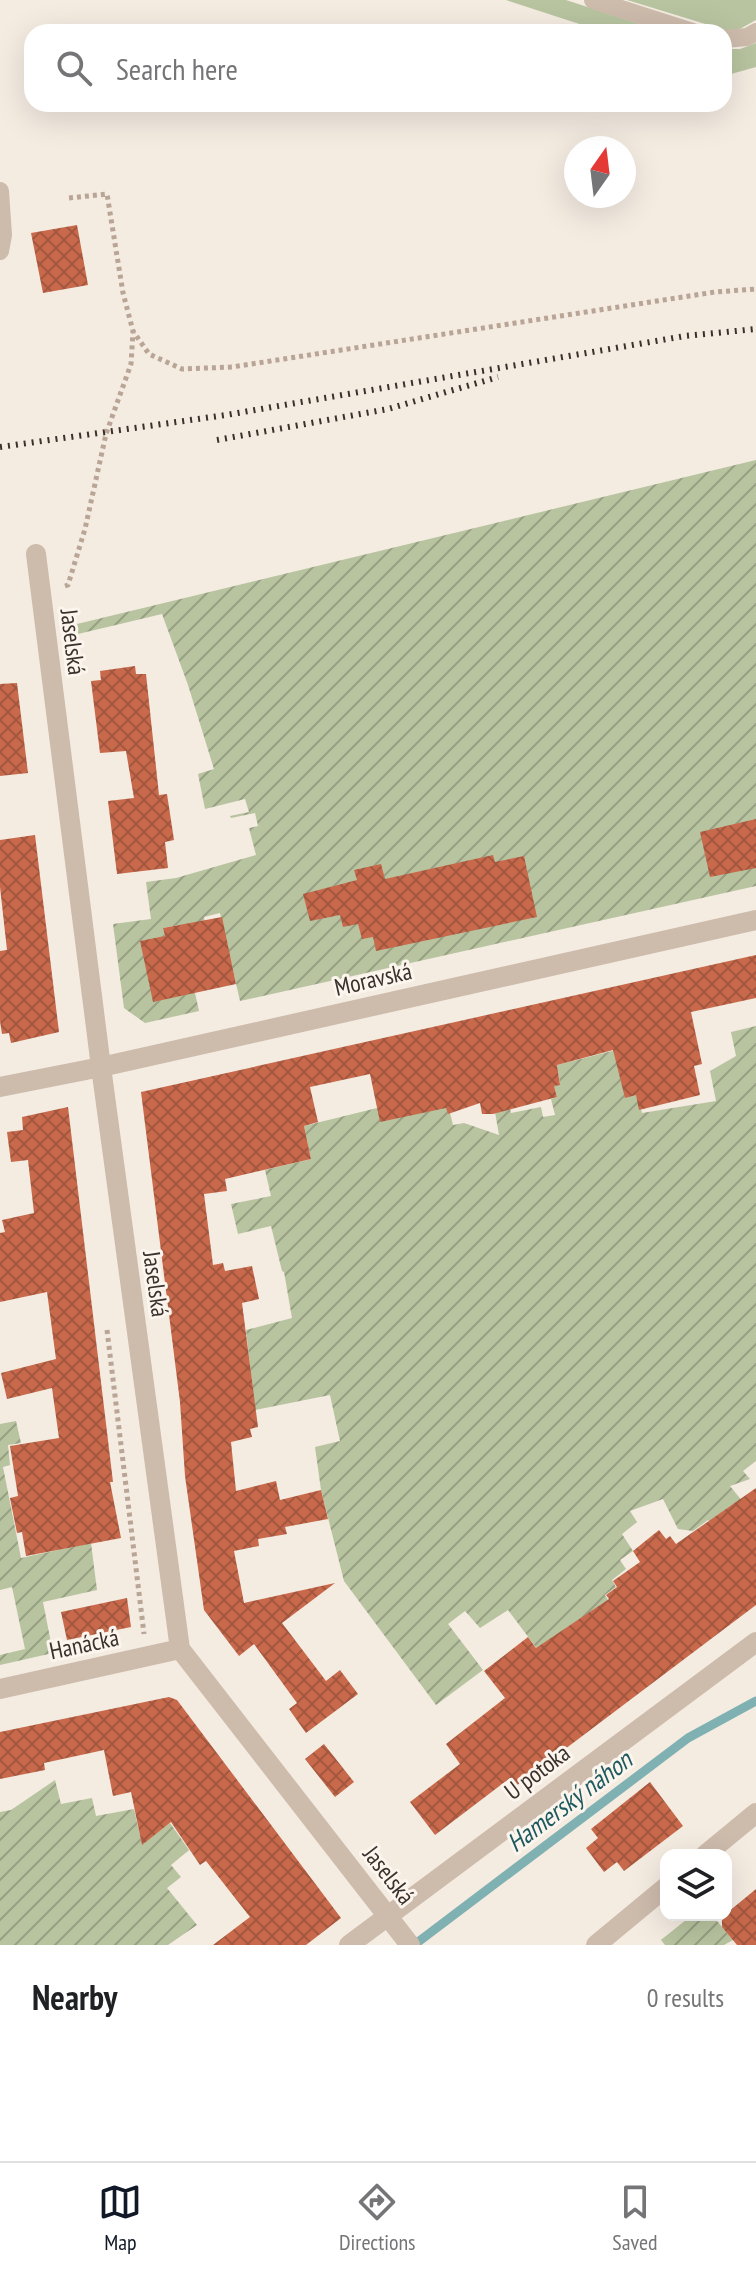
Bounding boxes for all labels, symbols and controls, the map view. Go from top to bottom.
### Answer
search box [24,24,732,112]
icon: search [52,46,96,90]
text: Search here [116,49,238,88]
north arrow [564,136,636,208]
street label: Jaselská [53,606,92,677]
street label: Moravská [331,955,415,1003]
street label: Jaselská [136,1248,176,1319]
street label: Hanácká [47,1622,121,1666]
street label: U potoka [498,1737,576,1807]
water label: Hamerský náhon [500,1742,639,1859]
street label: Jaselská [356,1839,422,1911]
map controls [660,1849,732,1921]
button: layers [660,1849,732,1921]
text: Nearby [32,1975,117,2019]
text: 0 results [647,1981,724,2014]
tab: Map [98,2180,142,2256]
tab: Directions [339,2180,416,2256]
tab: Saved [612,2180,658,2256]

